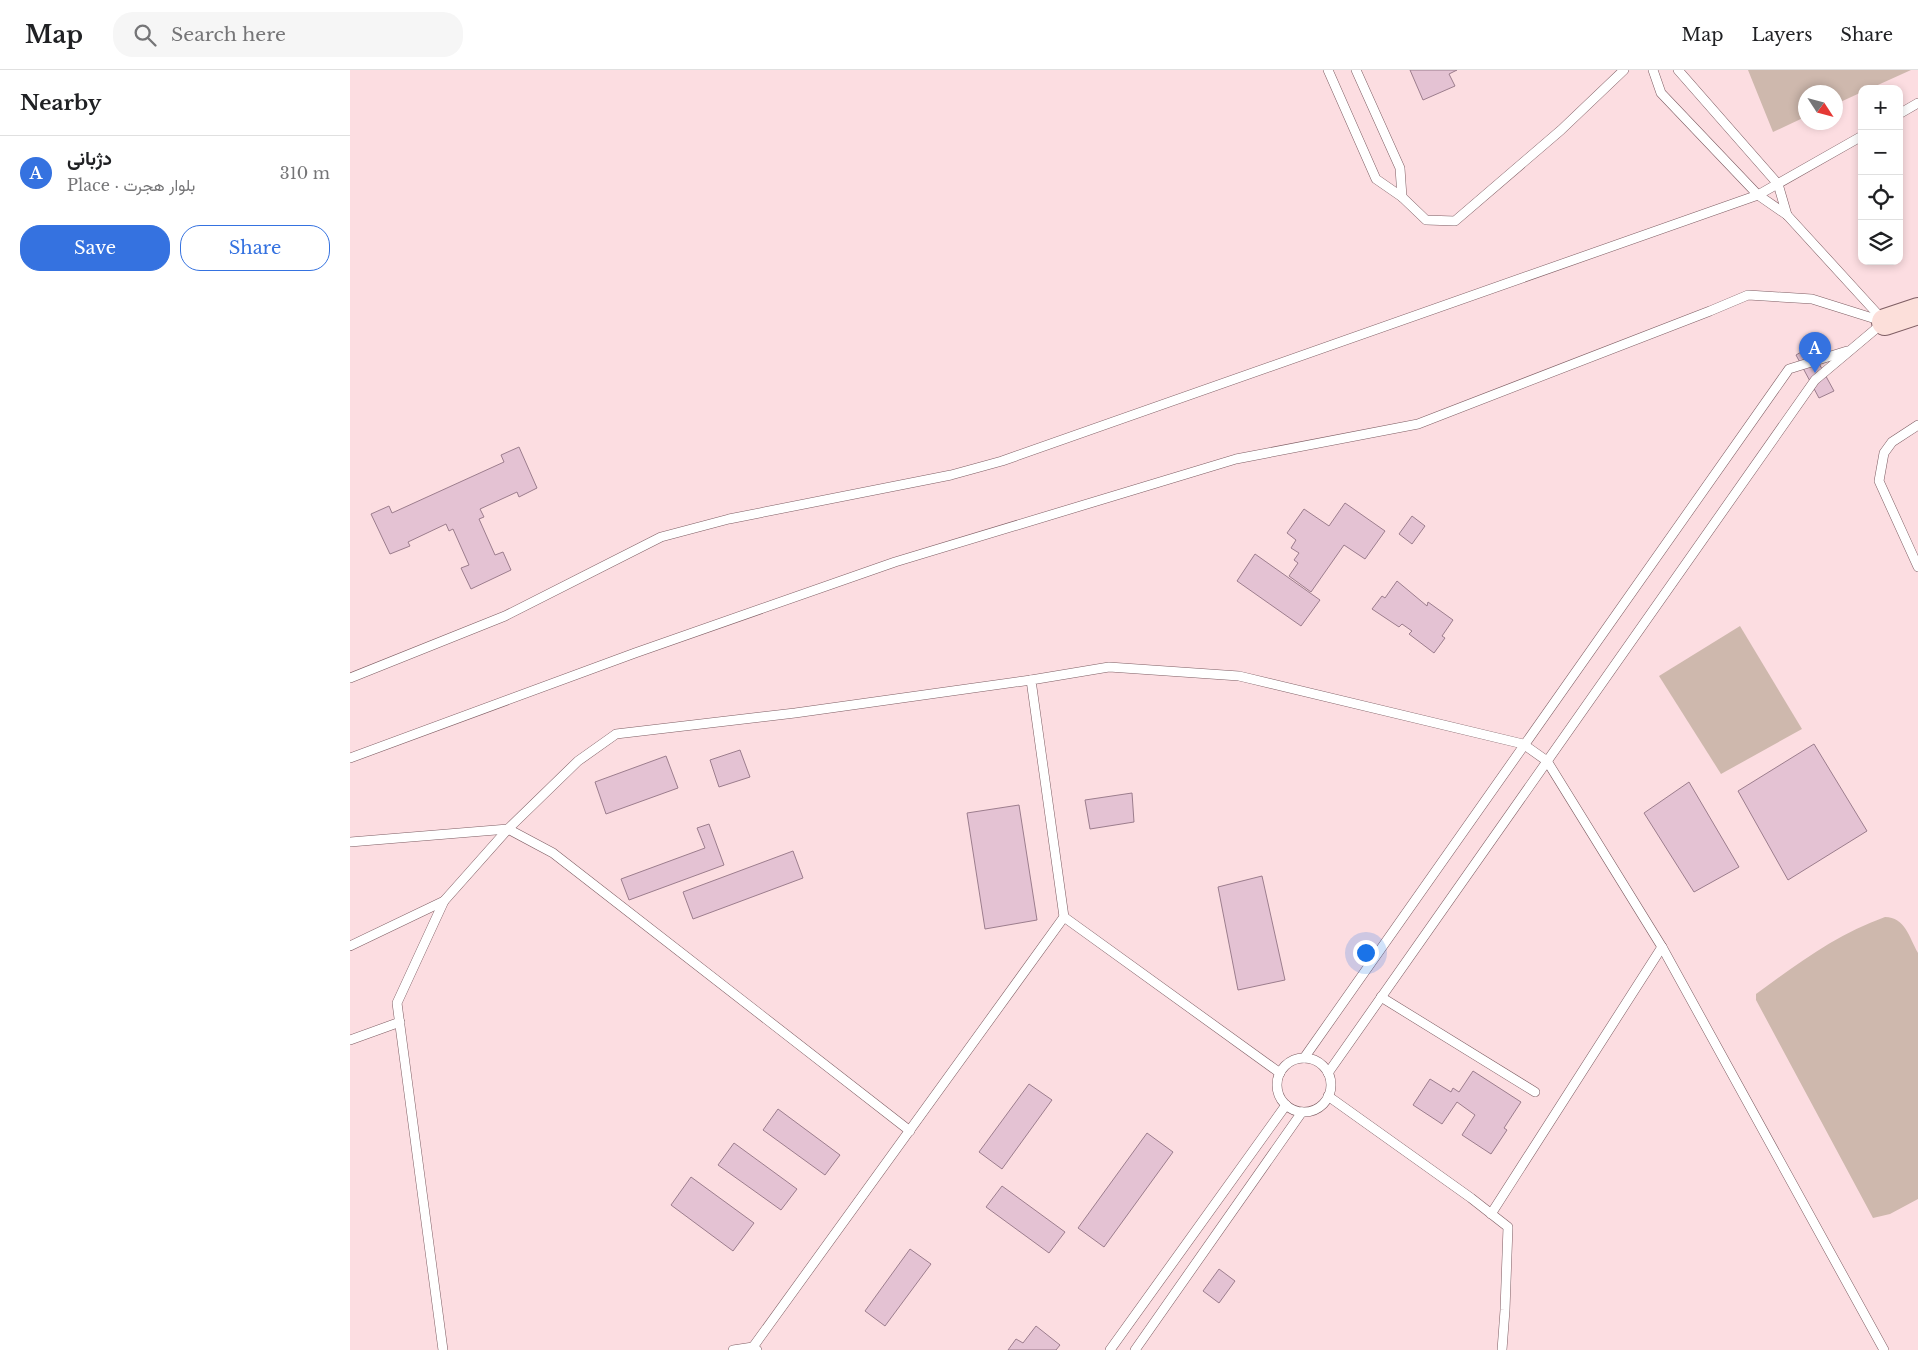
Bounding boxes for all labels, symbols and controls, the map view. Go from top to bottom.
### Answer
search box [113,12,463,57]
text: Map [25,20,83,49]
icon: search [131,21,159,49]
text: Search here [171,23,286,46]
text: Map [1682,24,1723,46]
text: Layers [1751,24,1812,46]
text: Share [1840,24,1893,46]
north arrow [1798,85,1843,130]
map controls [1858,85,1903,265]
button: + [1858,85,1903,130]
text: Nearby [20,90,101,116]
button: − [1858,130,1903,175]
text: دژبانی [67,147,112,170]
text: A [30,163,42,183]
text: 310 m [280,163,330,183]
text: Place · بلوار هجرت [67,175,195,195]
button: locate [1858,175,1903,220]
button: layers [1858,220,1903,265]
button: Save [20,225,170,271]
button: Share [180,225,330,271]
pin: A [1799,332,1831,373]
your location [1353,940,1379,966]

